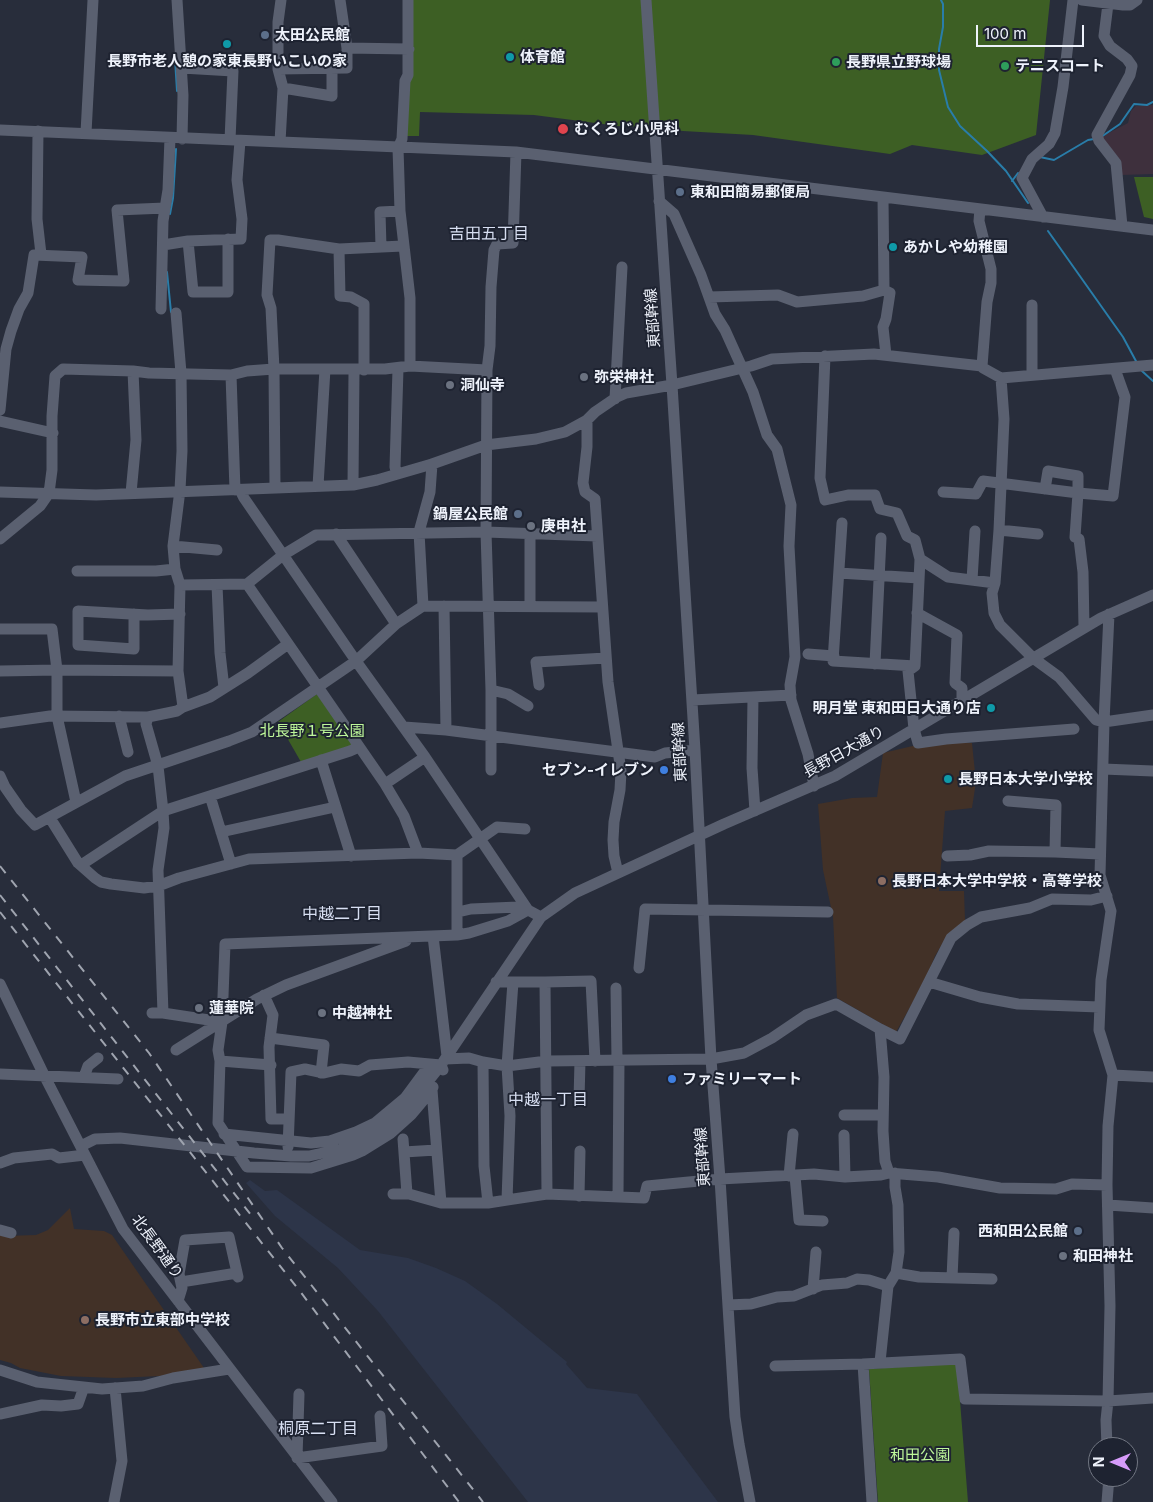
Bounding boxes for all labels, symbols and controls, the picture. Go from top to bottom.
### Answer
scale bar [978,15,1086,47]
text: 100 m [984,24,1026,43]
place label: 太田公民館 [275,26,350,44]
marker: 太田公民館 [259,29,271,41]
marker: 長野市老人憩の家東長野いこいの家 [221,38,233,50]
place label: 体育館 [520,48,565,66]
marker: 体育館 [504,51,516,63]
place label: 長野市老人憩の家東長野いこいの家 [107,52,347,70]
place label: 長野県立野球場 [846,53,951,71]
marker: 長野県立野球場 [830,56,842,68]
place label: テニスコート [1015,57,1105,75]
marker: テニスコート [999,60,1011,72]
place label: むくろじ小児科 [574,120,679,138]
marker: むくろじ小児科 [556,122,570,136]
place label: 東和田簡易郵便局 [690,183,810,201]
marker: 東和田簡易郵便局 [674,186,686,198]
district label: 吉田五丁目 [449,224,529,244]
place label: あかしや幼稚園 [903,238,1008,256]
marker: あかしや幼稚園 [887,241,899,253]
street label: 東部幹線 [642,287,664,349]
place label: 弥栄神社 [594,368,654,386]
marker: 弥栄神社 [578,371,590,383]
place label: 洞仙寺 [460,376,505,394]
marker: 洞仙寺 [444,379,456,391]
place label: 鍋屋公民館 [433,505,508,523]
marker: 鍋屋公民館 [512,508,524,520]
place label: 庚申社 [541,517,586,535]
marker: 庚申社 [525,520,537,532]
place label: 明月堂 東和田日大通り店 [812,699,981,717]
marker: 明月堂 東和田日大通り店 [985,702,997,714]
park label: 北長野１号公園 [260,722,364,740]
street label: 東部幹線 [669,722,691,782]
street label: 長野日大通り [800,722,888,782]
place label: セブン-イレブン [542,761,654,779]
marker: セブン-イレブン [658,764,670,776]
place label: 長野日本大学小学校 [958,770,1093,788]
marker: 長野日本大学小学校 [942,773,954,785]
place label: 長野日本大学中学校・高等学校 [892,872,1102,890]
marker: 長野日本大学中学校・高等学校 [876,875,888,887]
district label: 中越二丁目 [302,904,382,924]
place label: 蓮華院 [209,999,254,1017]
marker: 蓮華院 [193,1002,205,1014]
place label: 中越神社 [332,1004,392,1022]
marker: 中越神社 [316,1007,328,1019]
place label: ファミリーマート [682,1070,802,1088]
marker: ファミリーマート [666,1073,678,1085]
district label: 中越一丁目 [508,1090,588,1110]
street label: 東部幹線 [692,1126,714,1188]
street label: 北長野通り [128,1211,186,1283]
place label: 西和田公民館 [978,1222,1068,1240]
marker: 西和田公民館 [1072,1225,1084,1237]
place label: 和田神社 [1073,1247,1133,1265]
marker: 和田神社 [1057,1250,1069,1262]
place label: 長野市立東部中学校 [95,1311,230,1329]
marker: 長野市立東部中学校 [79,1314,91,1326]
district label: 桐原二丁目 [278,1419,358,1439]
north arrow [1088,1437,1138,1487]
park label: 和田公園 [890,1446,950,1464]
text: N [1090,1457,1107,1467]

